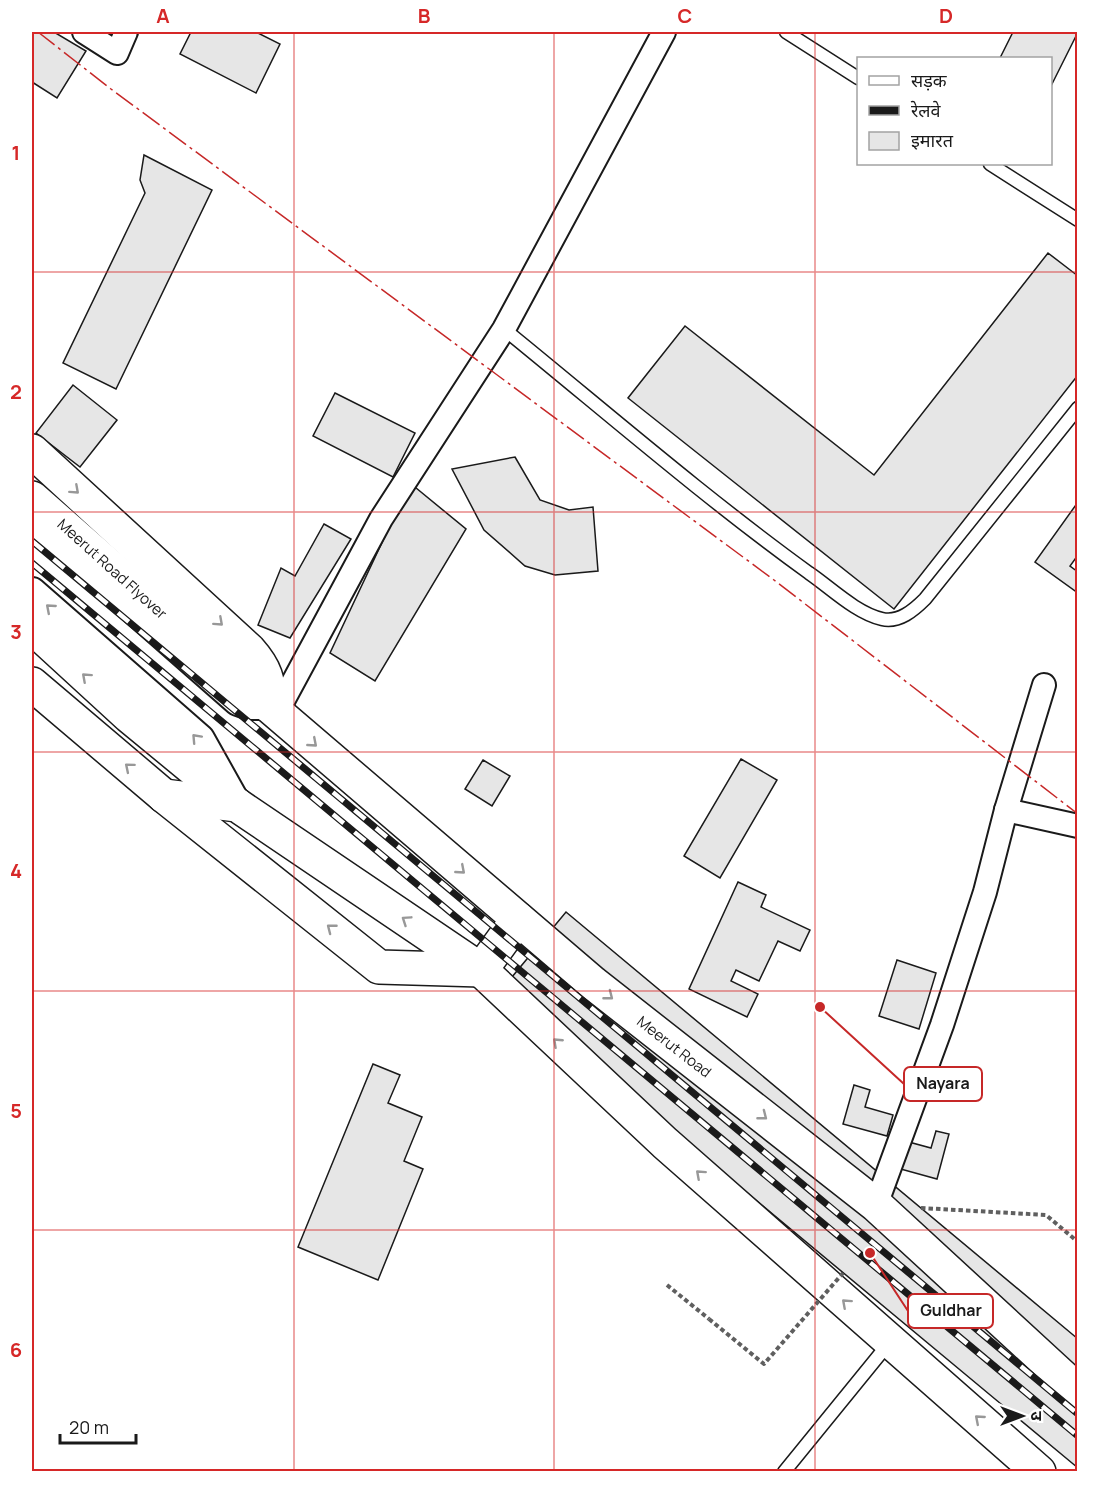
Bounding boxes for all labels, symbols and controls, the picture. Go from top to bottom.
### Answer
text: A [156,2,170,29]
text: B [418,2,431,29]
text: C [678,2,692,29]
text: D [939,2,953,29]
legend [857,57,1052,165]
text: सड़क [911,68,948,92]
text: रेलवे [910,98,942,122]
text: इमारत [911,128,954,152]
text: 1 [12,139,20,166]
text: 2 [10,378,22,405]
one-way arrow [68,483,78,494]
street label: Meerut Road Flyover [53,514,172,624]
one-way arrow [46,605,57,616]
one-way arrow [212,615,223,626]
text: 3 [10,618,22,645]
one-way arrow [82,673,93,684]
one-way arrow [192,734,203,744]
one-way arrow [306,735,317,746]
one-way arrow [125,763,136,774]
text: 4 [10,857,22,884]
one-way arrow [454,863,465,874]
one-way arrow [402,916,413,927]
one-way arrow [327,925,338,936]
one-way arrow [603,988,614,999]
street label: Meerut Road [633,1011,716,1082]
one-way arrow [554,1038,564,1049]
callout: Nayara [904,1067,982,1101]
text: Nayara [916,1072,970,1094]
text: 5 [10,1097,22,1124]
one-way arrow [756,1109,767,1120]
one-way arrow [697,1170,707,1181]
callout: Guldhar [908,1294,993,1328]
one-way arrow [843,1299,853,1310]
text: Guldhar [920,1299,982,1321]
text: 6 [10,1336,22,1363]
north arrow [992,1386,1052,1446]
scale bar [60,1407,136,1445]
text: उ [1026,1411,1048,1421]
text: 20 m [69,1415,109,1439]
one-way arrow [975,1415,986,1426]

